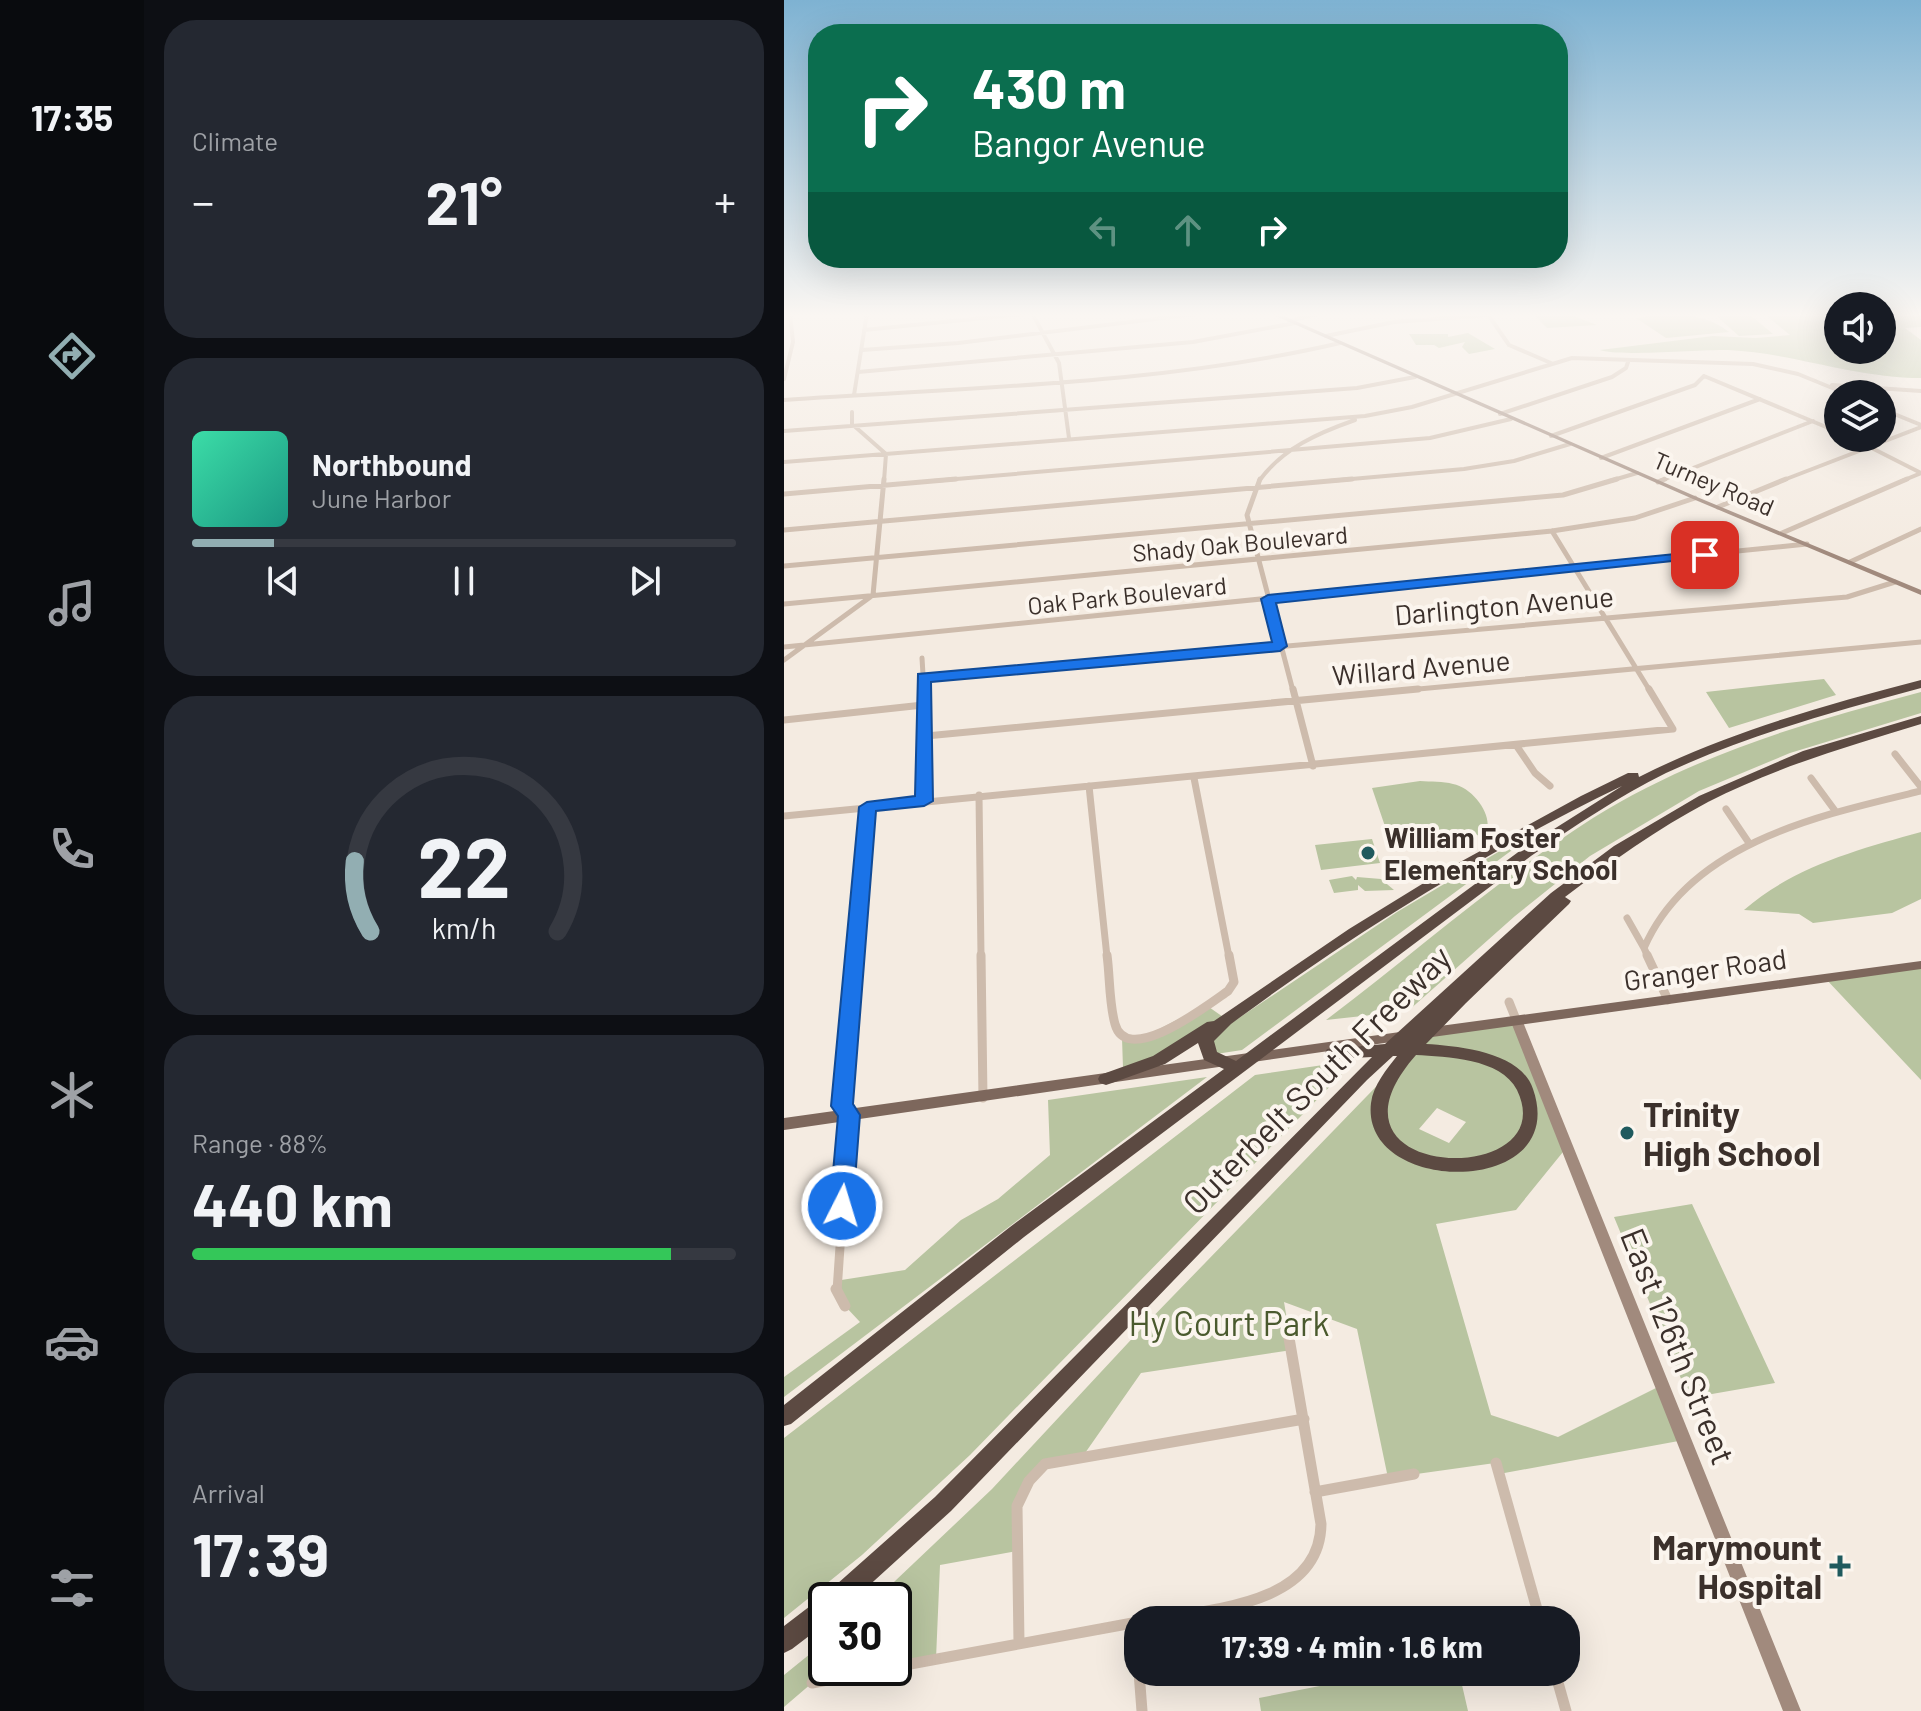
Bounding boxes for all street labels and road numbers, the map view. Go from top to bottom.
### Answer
street label: Turney Road [1649,445,1779,521]
street label: Shady Oak Boulevard [1131,519,1349,567]
street label: Oak Park Boulevard [1026,570,1228,620]
street label: Darlington Avenue [1393,578,1615,632]
street label: Willard Avenue [1330,642,1512,692]
street label: Outerbelt South Freeway [1173,936,1459,1222]
street label: Granger Road [1621,941,1789,997]
street label: East 126th Street [1613,1222,1745,1470]

